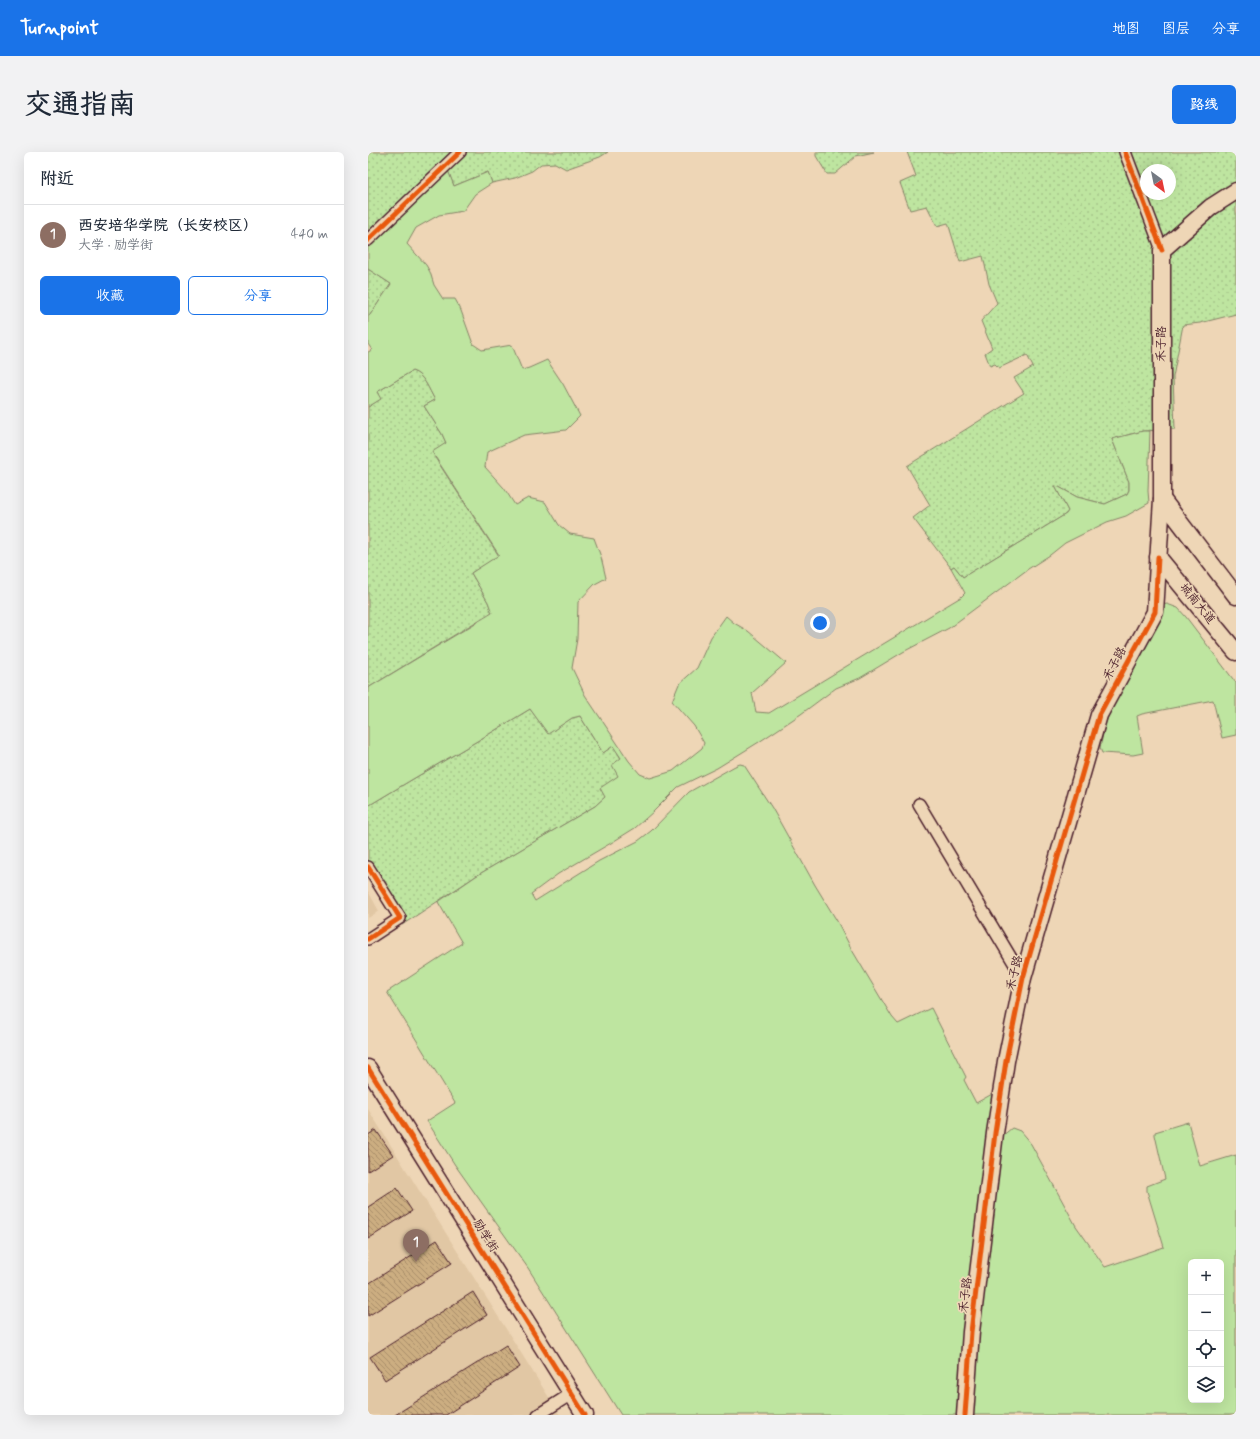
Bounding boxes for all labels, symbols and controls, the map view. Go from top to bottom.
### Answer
text: Turnpoint [20,16,99,41]
text: 地图 [1112,20,1140,38]
text: 图层 [1162,20,1190,38]
text: 分享 [1212,20,1240,38]
button: 路线 [1172,85,1236,124]
text: 交通指南 [24,87,136,124]
north arrow [1140,164,1176,200]
text: 附近 [40,168,74,190]
text: 西安培华学院（长安校区） [78,216,258,236]
text: 1 [50,226,56,243]
text: 440 m [291,226,328,243]
text: 大学 · 励学街 [78,237,153,254]
button: 收藏 [40,276,180,315]
button: 分享 [188,276,328,315]
street label: 禾子路 [1154,326,1170,362]
street label: 城南大道 [1176,580,1218,628]
your location [810,613,830,633]
street label: 禾子路 [1099,644,1131,684]
street label: 禾子路 [1003,954,1027,992]
street label: 励学街 [469,1216,501,1256]
pin: 1 [403,1229,429,1262]
map controls [1188,1259,1224,1403]
button: + [1188,1259,1224,1295]
street label: 禾子路 [956,1276,976,1314]
button: − [1188,1295,1224,1331]
button: locate [1188,1331,1224,1367]
button: layers [1188,1367,1224,1403]

